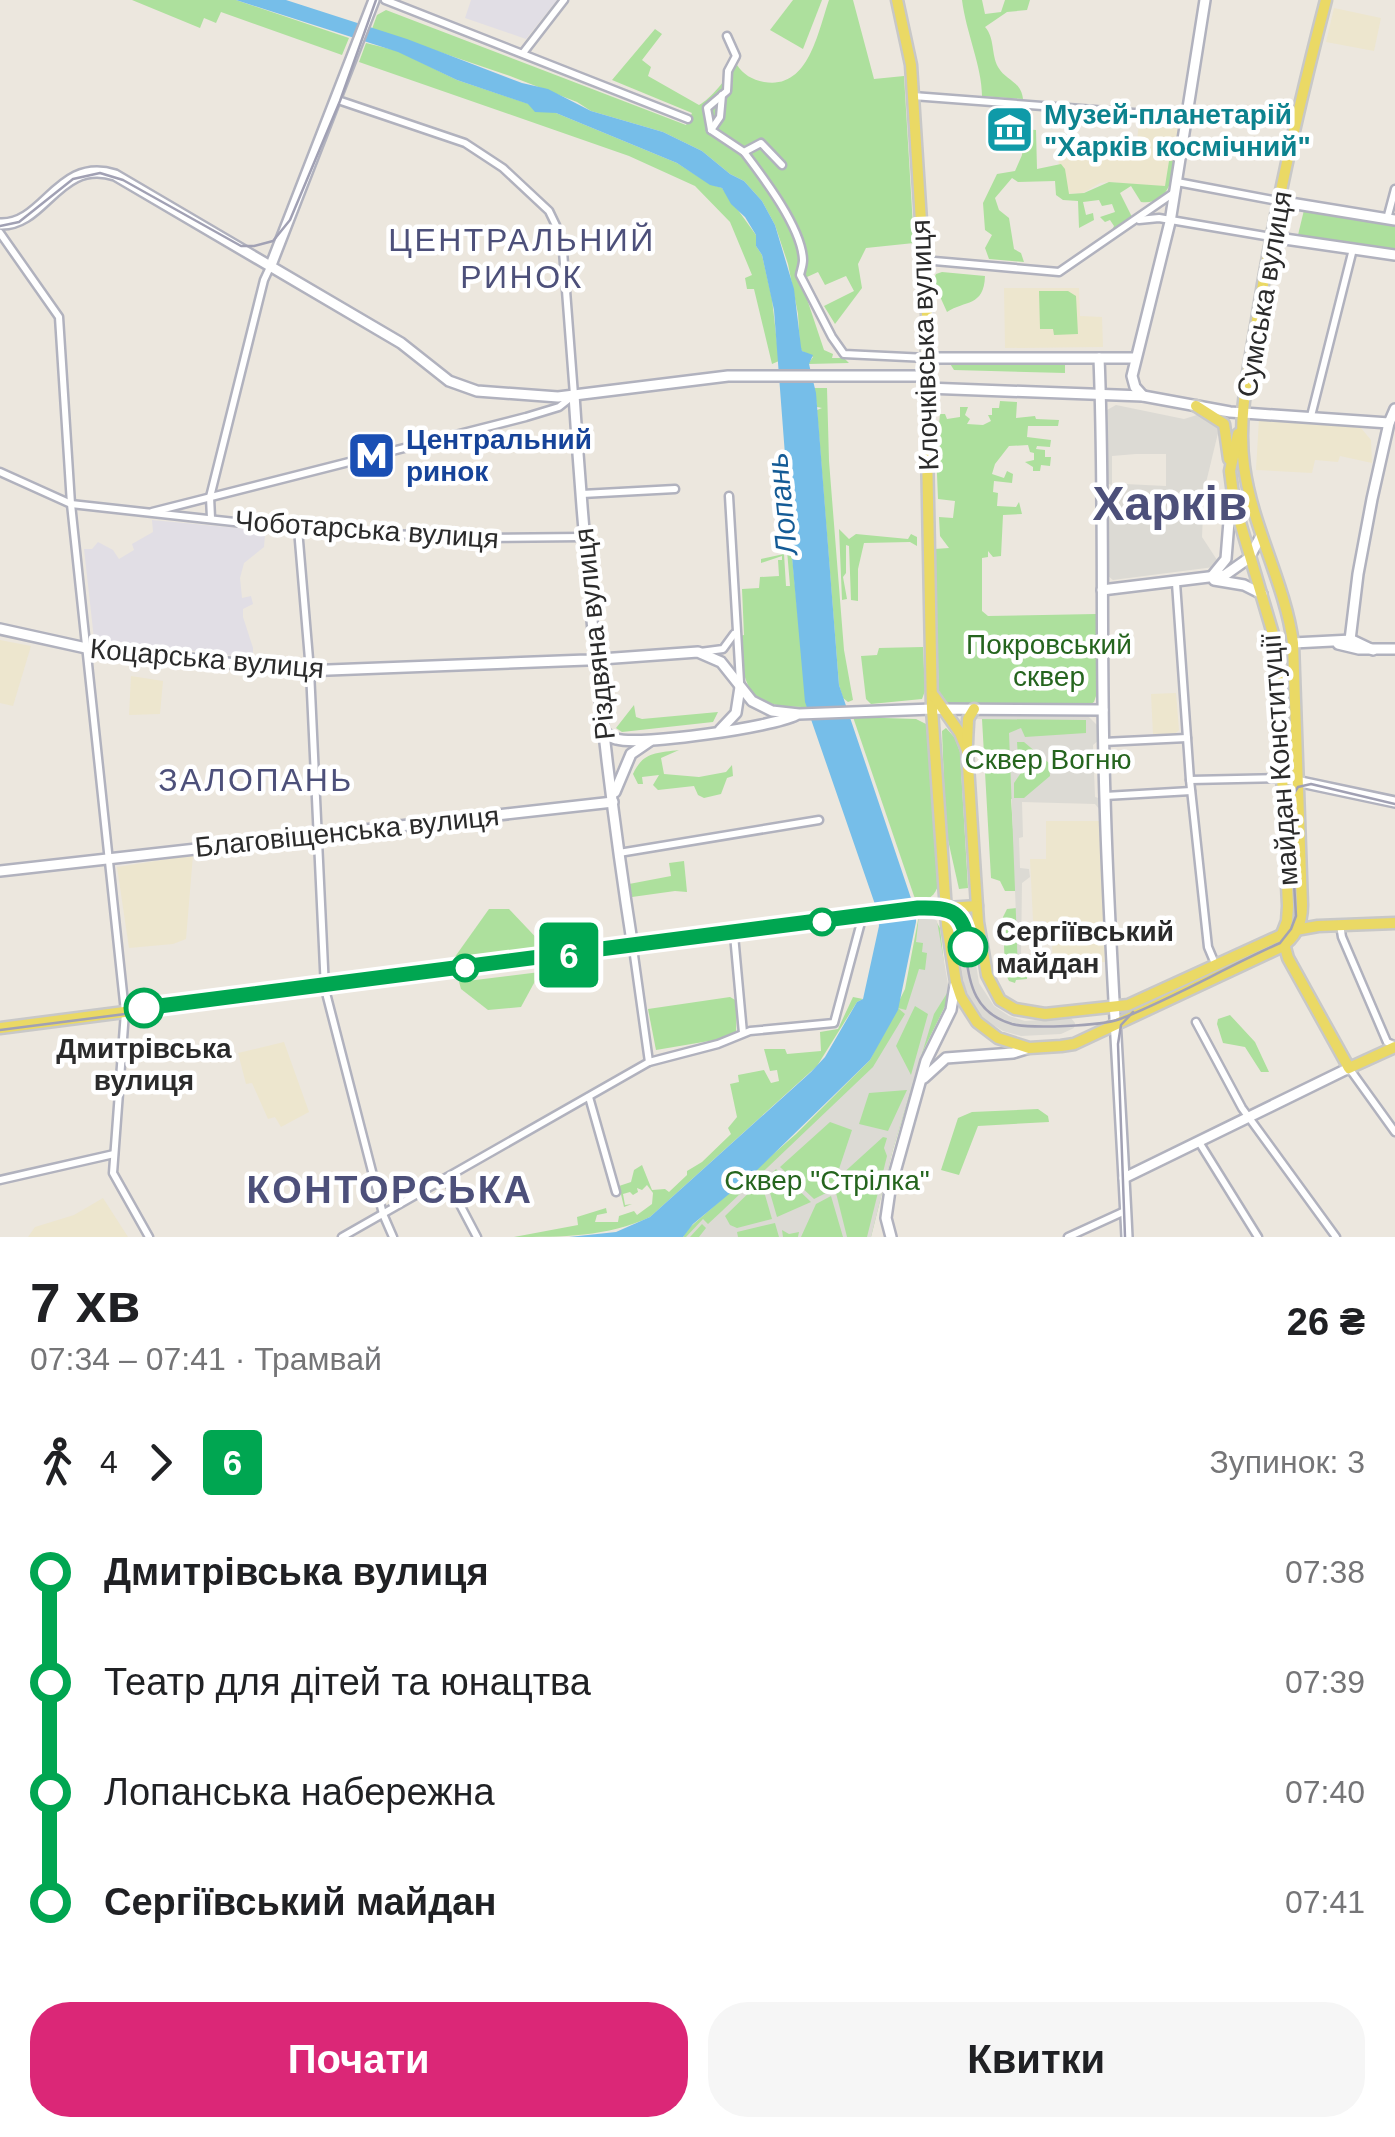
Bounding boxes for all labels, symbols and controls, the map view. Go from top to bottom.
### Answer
place label: Музей-планетарій "Харків космічний" [1044,99,1311,162]
museum icon: Музей-планетарій "Харків космічний" [983,104,1035,156]
street label: Сумська вулиця [1231,189,1298,400]
street label: Клочківська вулиця [905,219,944,471]
district label: ЦЕНТРАЛЬНИЙ РИНОК [388,222,656,295]
place label: Центральний ринок [406,424,592,487]
metro station icon: Центральний ринок [345,429,397,481]
water label: Лопань [760,451,803,559]
district label: Харків [1093,477,1247,530]
street label: Чоботарська вулиця [234,505,500,554]
street label: Різдвяна вулиця [568,526,621,741]
park label: Покровський сквер [966,629,1132,692]
street label: Коцарська вулиця [89,633,325,684]
street label: майдан Конституції [1255,633,1304,887]
park label: Сквер Вогню [965,744,1131,775]
district label: ЗАЛОПАНЬ [158,762,354,798]
street label: Благовіщенська вулиця [193,800,501,863]
unlabelled marker [809,909,835,935]
place label: Сергіївський майдан [996,916,1174,979]
line badge: 6 [536,922,602,988]
marker: Сергіївський майдан [949,928,987,966]
text: 6 [559,936,579,975]
unlabelled marker [452,955,478,981]
marker: Дмитрівська вулиця [125,989,163,1027]
place label: Дмитрівська вулиця [56,1033,232,1096]
park label: Сквер "Стрілка" [724,1165,930,1196]
district label: КОНТОРСЬКА [247,1169,533,1211]
text: 7 хв [30,1272,140,1334]
text: 26 ₴ [1287,1301,1365,1343]
text: 07:34 – 07:41 · Трамвай [30,1341,382,1377]
icon: walk [30,1435,85,1490]
icon: forward [133,1435,188,1490]
text: 6 [223,1443,242,1482]
text: 4 [100,1444,118,1480]
text: Зупинок: 3 [1209,1444,1365,1480]
text: Дмитрівська вулиця [104,1551,489,1593]
text: 07:38 [1285,1554,1365,1590]
text: Театр для дітей та юнацтва [104,1661,591,1703]
text: 07:39 [1285,1664,1365,1700]
text: Лопанська набережна [104,1771,495,1813]
text: 07:40 [1285,1774,1365,1810]
text: Сергіївський майдан [104,1881,496,1923]
text: 07:41 [1285,1884,1365,1920]
button: Почати [30,2002,688,2117]
button: Квитки [708,2002,1365,2117]

